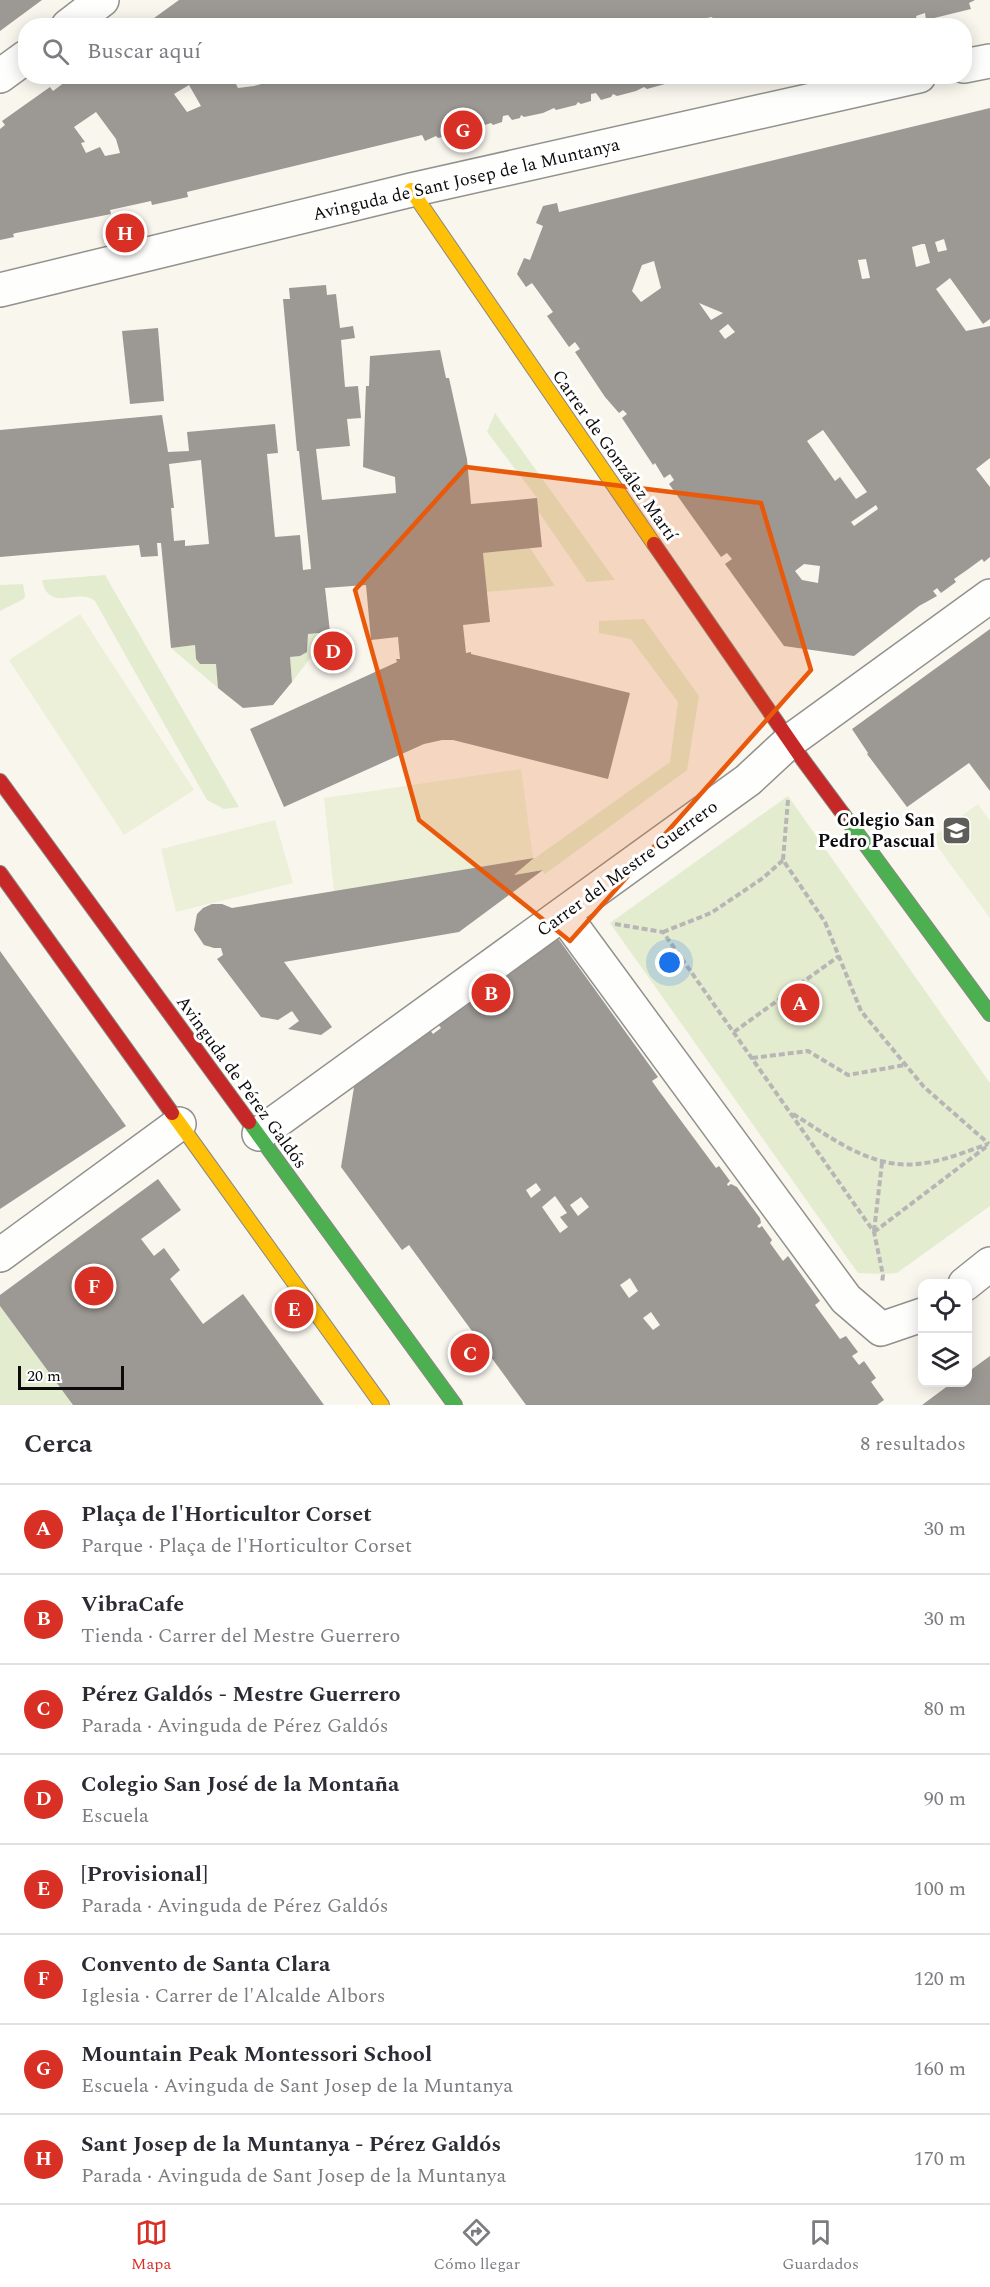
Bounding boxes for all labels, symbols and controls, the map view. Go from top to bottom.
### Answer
search box [18,18,972,84]
icon: search [39,35,72,68]
text: Buscar aquí [87,35,201,68]
pin: G [444,108,482,152]
street label: Avinguda de Sant Josep de la Muntanya [310,131,622,228]
pin: H [106,210,144,256]
street label: Carrer de González Martí [545,364,685,547]
pin: D [314,628,352,674]
street label: Carrer del Mestre Guerrero [531,793,723,943]
place label: Colegio San Pedro Pascual [818,807,935,855]
school or university icon: Colegio San Pedro Pascual [940,814,972,846]
your location [655,948,684,977]
pin: B [472,970,510,1016]
pin: A [780,980,820,1026]
street label: Avinguda de Pérez Galdós [169,990,314,1174]
pin: F [74,1264,113,1308]
map controls [918,1279,972,1387]
button: locate [918,1279,972,1333]
pin: E [274,1286,314,1332]
pin: C [450,1330,490,1376]
button: layers [918,1333,972,1387]
scale bar [18,1363,124,1390]
text: 20 m [27,1364,61,1388]
text: Cerca [24,1424,92,1464]
text: 8 resultados [860,1429,966,1459]
text: Plaça de l'Horticultor Corset [81,1498,372,1531]
text: A [36,1514,51,1544]
text: 30 m [924,1514,966,1544]
text: Parque · Plaça de l'Horticultor Corset [81,1531,412,1561]
text: VibraCafe [81,1588,184,1621]
text: B [36,1604,51,1634]
text: 30 m [924,1604,966,1634]
text: Tienda · Carrer del Mestre Guerrero [81,1621,400,1651]
text: Pérez Galdós - Mestre Guerrero [81,1678,400,1711]
text: C [36,1694,51,1724]
text: 80 m [924,1694,966,1724]
text: Parada · Avinguda de Pérez Galdós [81,1711,388,1741]
text: Colegio San José de la Montaña [81,1768,399,1801]
text: D [35,1784,52,1814]
text: 90 m [924,1784,966,1814]
text: Escuela [81,1801,149,1831]
text: [Provisional] [81,1858,208,1891]
text: E [37,1874,50,1904]
text: 100 m [914,1874,966,1904]
text: Parada · Avinguda de Pérez Galdós [81,1891,388,1921]
text: Convento de Santa Clara [81,1948,330,1981]
text: F [37,1964,50,1994]
text: 120 m [914,1964,966,1994]
text: Iglesia · Carrer de l'Alcalde Albors [81,1981,385,2011]
text: Mountain Peak Montessori School [81,2038,432,2071]
text: G [36,2054,51,2084]
text: 160 m [914,2054,966,2084]
text: Escuela · Avinguda de Sant Josep de la Muntanya [81,2071,513,2101]
text: Sant Josep de la Muntanya - Pérez Galdós [81,2128,501,2161]
text: H [35,2144,52,2174]
text: 170 m [914,2144,966,2174]
text: Parada · Avinguda de Sant Josep de la Muntanya [81,2161,506,2191]
tab: Mapa [131,2216,171,2276]
tab: Cómo llegar [433,2216,520,2276]
tab: Guardados [782,2216,859,2276]

